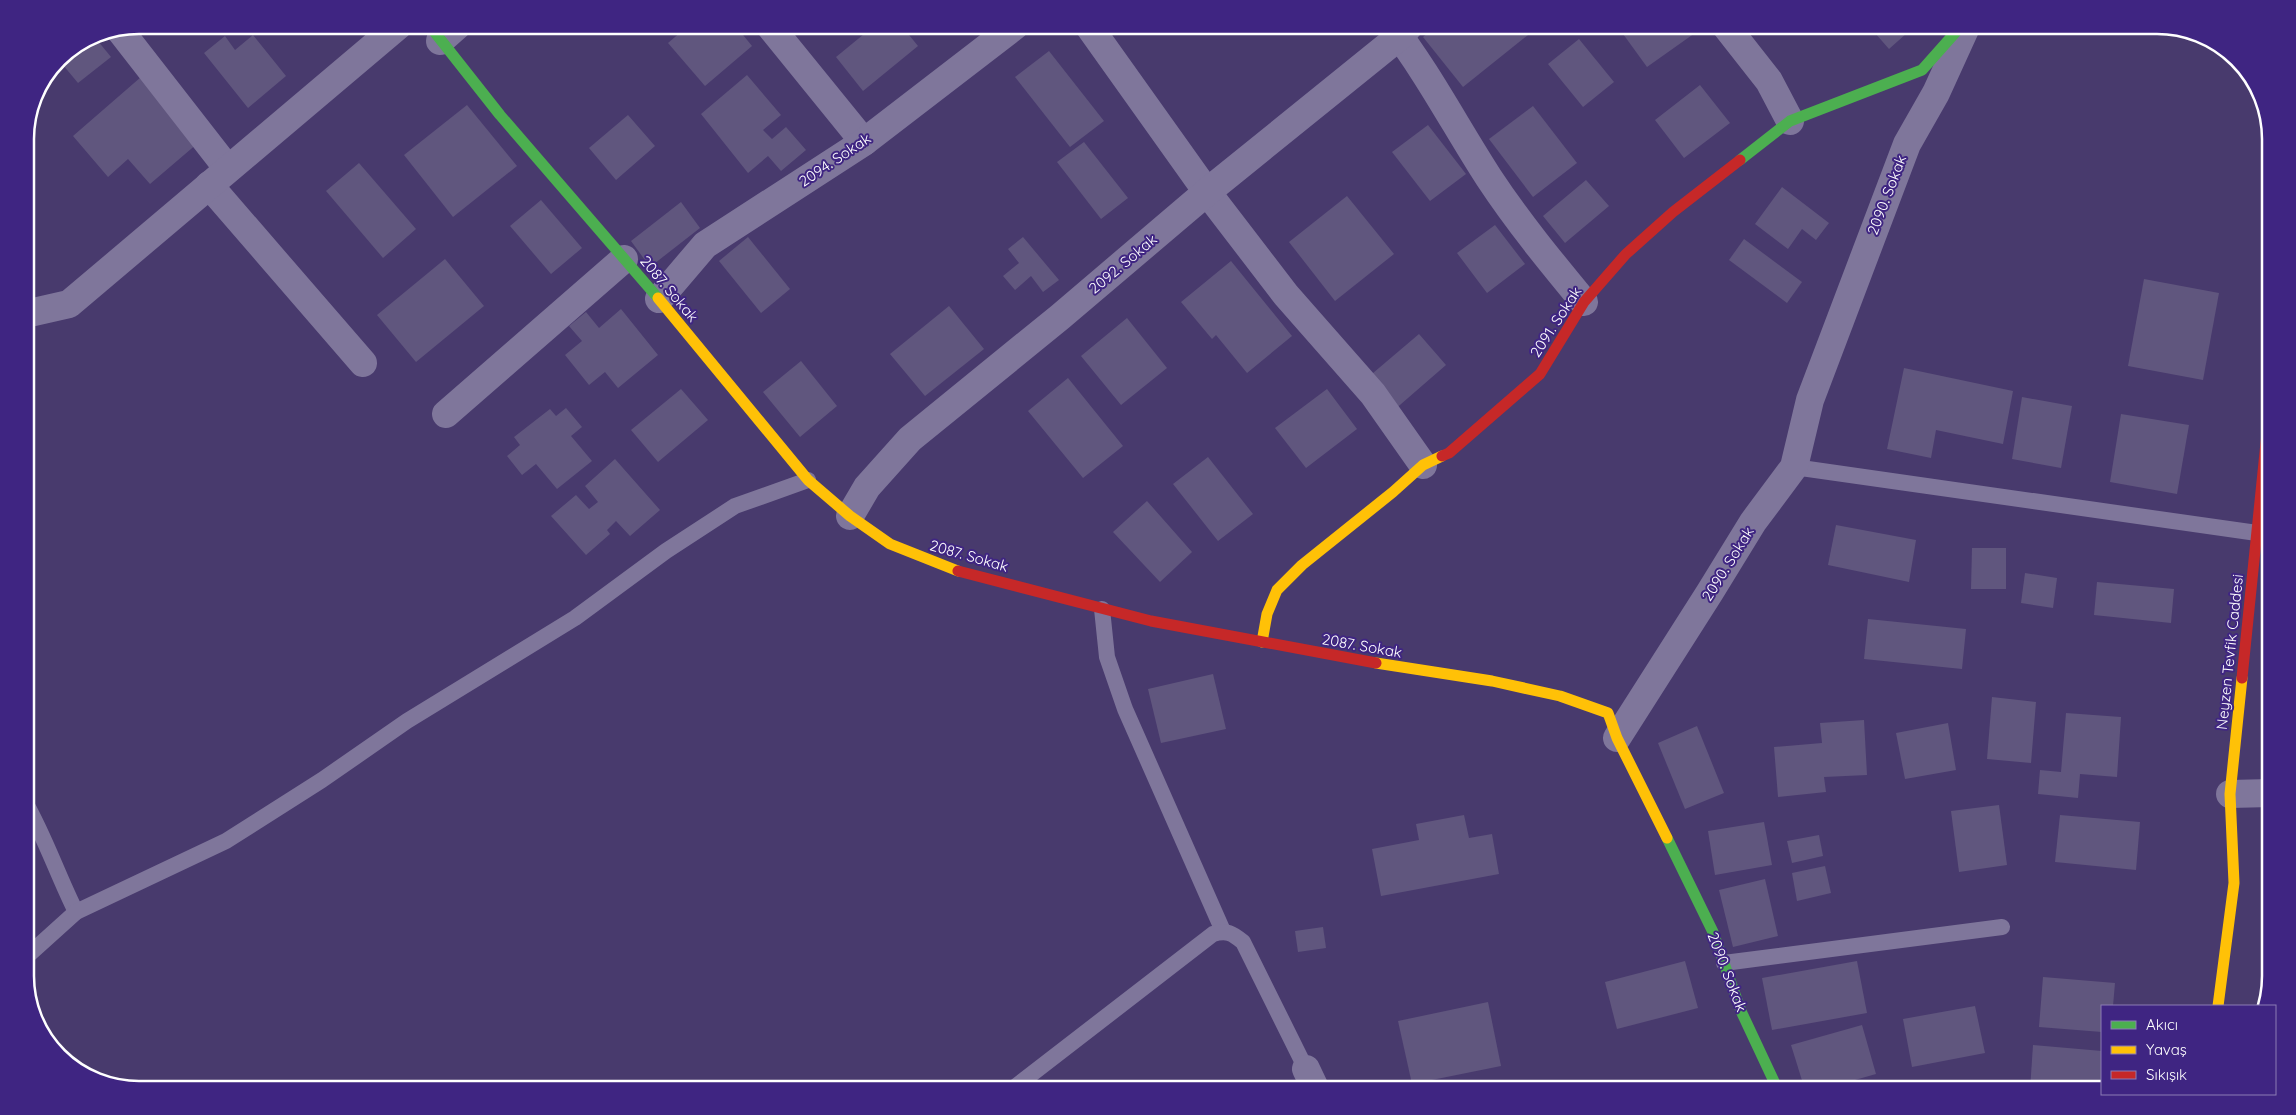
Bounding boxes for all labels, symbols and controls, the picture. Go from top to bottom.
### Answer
street label: 2094. Sokak [795,129,874,191]
street label: 2090. Sokak [1863,152,1910,237]
street label: 2092. Sokak [1085,230,1161,298]
street label: 2087. Sokak [636,252,703,326]
street label: 2091. Sokak [1526,283,1586,361]
street label: 2090. Sokak [1697,523,1758,604]
street label: 2087. Sokak [928,535,1011,576]
street label: Neyzen Tevfik Caddesi [2212,573,2247,731]
street label: 2087. Sokak [1321,629,1404,662]
street label: 2090. Sokak [1704,929,1751,1014]
legend [2101,1005,2276,1095]
text: Akıcı [2146,1015,2178,1034]
text: Yavaş [2146,1040,2187,1059]
text: Sıkışık [2146,1065,2187,1084]

